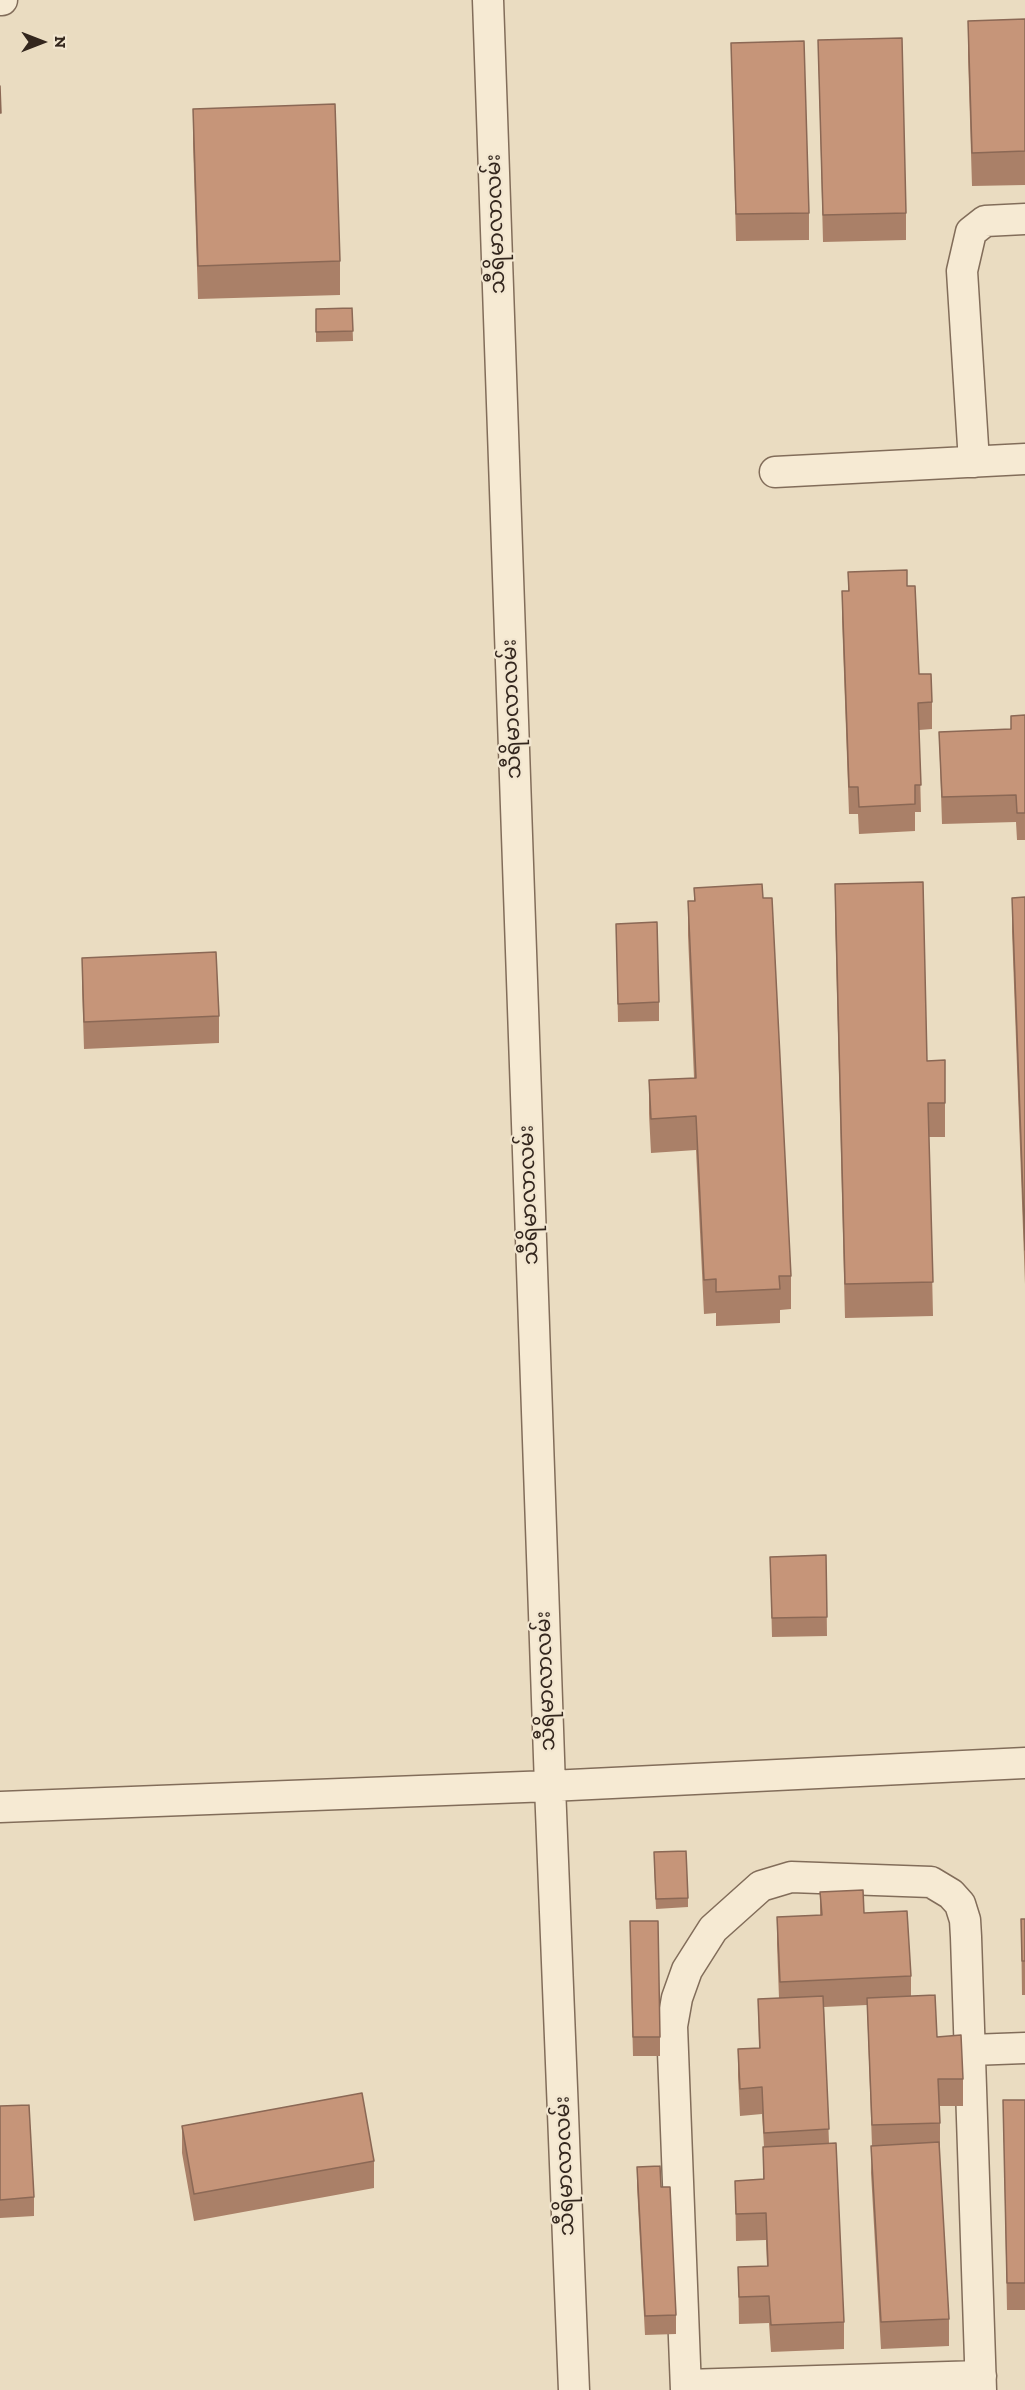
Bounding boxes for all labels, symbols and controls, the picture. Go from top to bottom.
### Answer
north arrow [12,12,72,72]
text: N [51,36,70,48]
street label: သီရိမာလာလမ်း [481,154,511,294]
street label: သီရိမာလာလမ်း [497,639,527,779]
street label: သီရိမာလာလမ်း [514,1125,544,1265]
street label: သီရိမာလာလမ်း [531,1611,561,1751]
street label: သီရိမာလာလမ်း [550,2096,580,2236]

